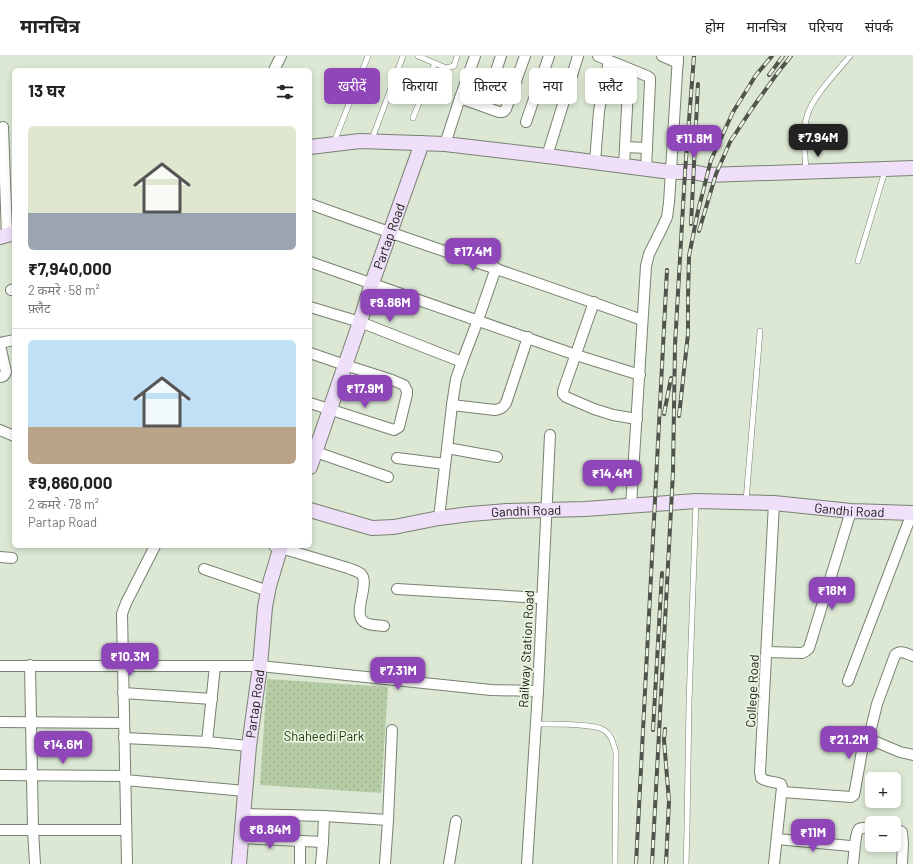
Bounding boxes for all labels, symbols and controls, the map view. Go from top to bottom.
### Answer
text: मानचित्र [20,14,80,37]
text: होम [705,18,724,35]
text: मानचित्र [746,18,787,35]
text: परिचय [809,18,843,35]
text: संपर्क [865,18,893,35]
chip: खरीदें [324,68,380,104]
chip: किराया [388,68,452,104]
chip: फ़िल्टर [460,68,521,104]
chip: नया [529,68,577,104]
chip: फ़्लैट [585,68,637,104]
text: 13 घर [28,80,65,100]
icon: filters [274,81,296,103]
pin: ₹7.94M [785,124,851,158]
pin: ₹11.8M [661,125,727,159]
text: ₹7.94M [798,129,838,145]
text: ₹11.8M [676,130,712,146]
icon: home [126,152,198,224]
street label: Partap Road [370,201,408,271]
pin: ₹17.4M [440,238,506,272]
text: ₹17.4M [454,243,492,259]
text: ₹7,940,000 [28,258,112,278]
text: 2 कमरे · 58 m² [28,282,100,298]
pin: ₹9.86M [357,289,423,323]
text: ₹9.86M [369,294,411,310]
text: फ़्लैट [28,300,51,316]
icon: home [126,366,198,438]
pin: ₹17.9M [332,375,398,409]
text: ₹17.9M [346,380,384,396]
pin: ₹14.4M [579,460,645,494]
text: ₹14.4M [592,465,632,481]
text: ₹9,860,000 [28,472,112,492]
text: 2 कमरे · 78 m² [28,496,99,512]
street label: Gandhi Road [814,499,885,520]
street label: Gandhi Road [490,502,561,520]
text: Partap Road [28,514,97,530]
pin: ₹18M [808,577,856,611]
text: ₹18M [818,582,846,598]
street label: Railway Station Road [515,590,537,708]
pin: ₹10.3M [97,643,163,677]
text: ₹10.3M [110,648,150,664]
street label: College Road [742,654,762,728]
pin: ₹7.31M [365,657,431,691]
text: ₹7.31M [379,662,417,678]
street label: Partap Road [242,668,267,739]
pin: ₹21.2M [816,726,882,760]
park label: Shaheedi Park [284,728,365,744]
pin: ₹14.6M [30,731,96,765]
text: ₹21.2M [829,731,869,747]
text: ₹14.6M [43,736,83,752]
map controls [865,772,901,852]
button: + [865,772,901,808]
pin: ₹8.84M [237,816,303,850]
button: − [865,816,901,852]
pin: ₹11M [789,819,837,853]
text: ₹8.84M [249,821,291,837]
text: ₹11M [800,824,826,840]

